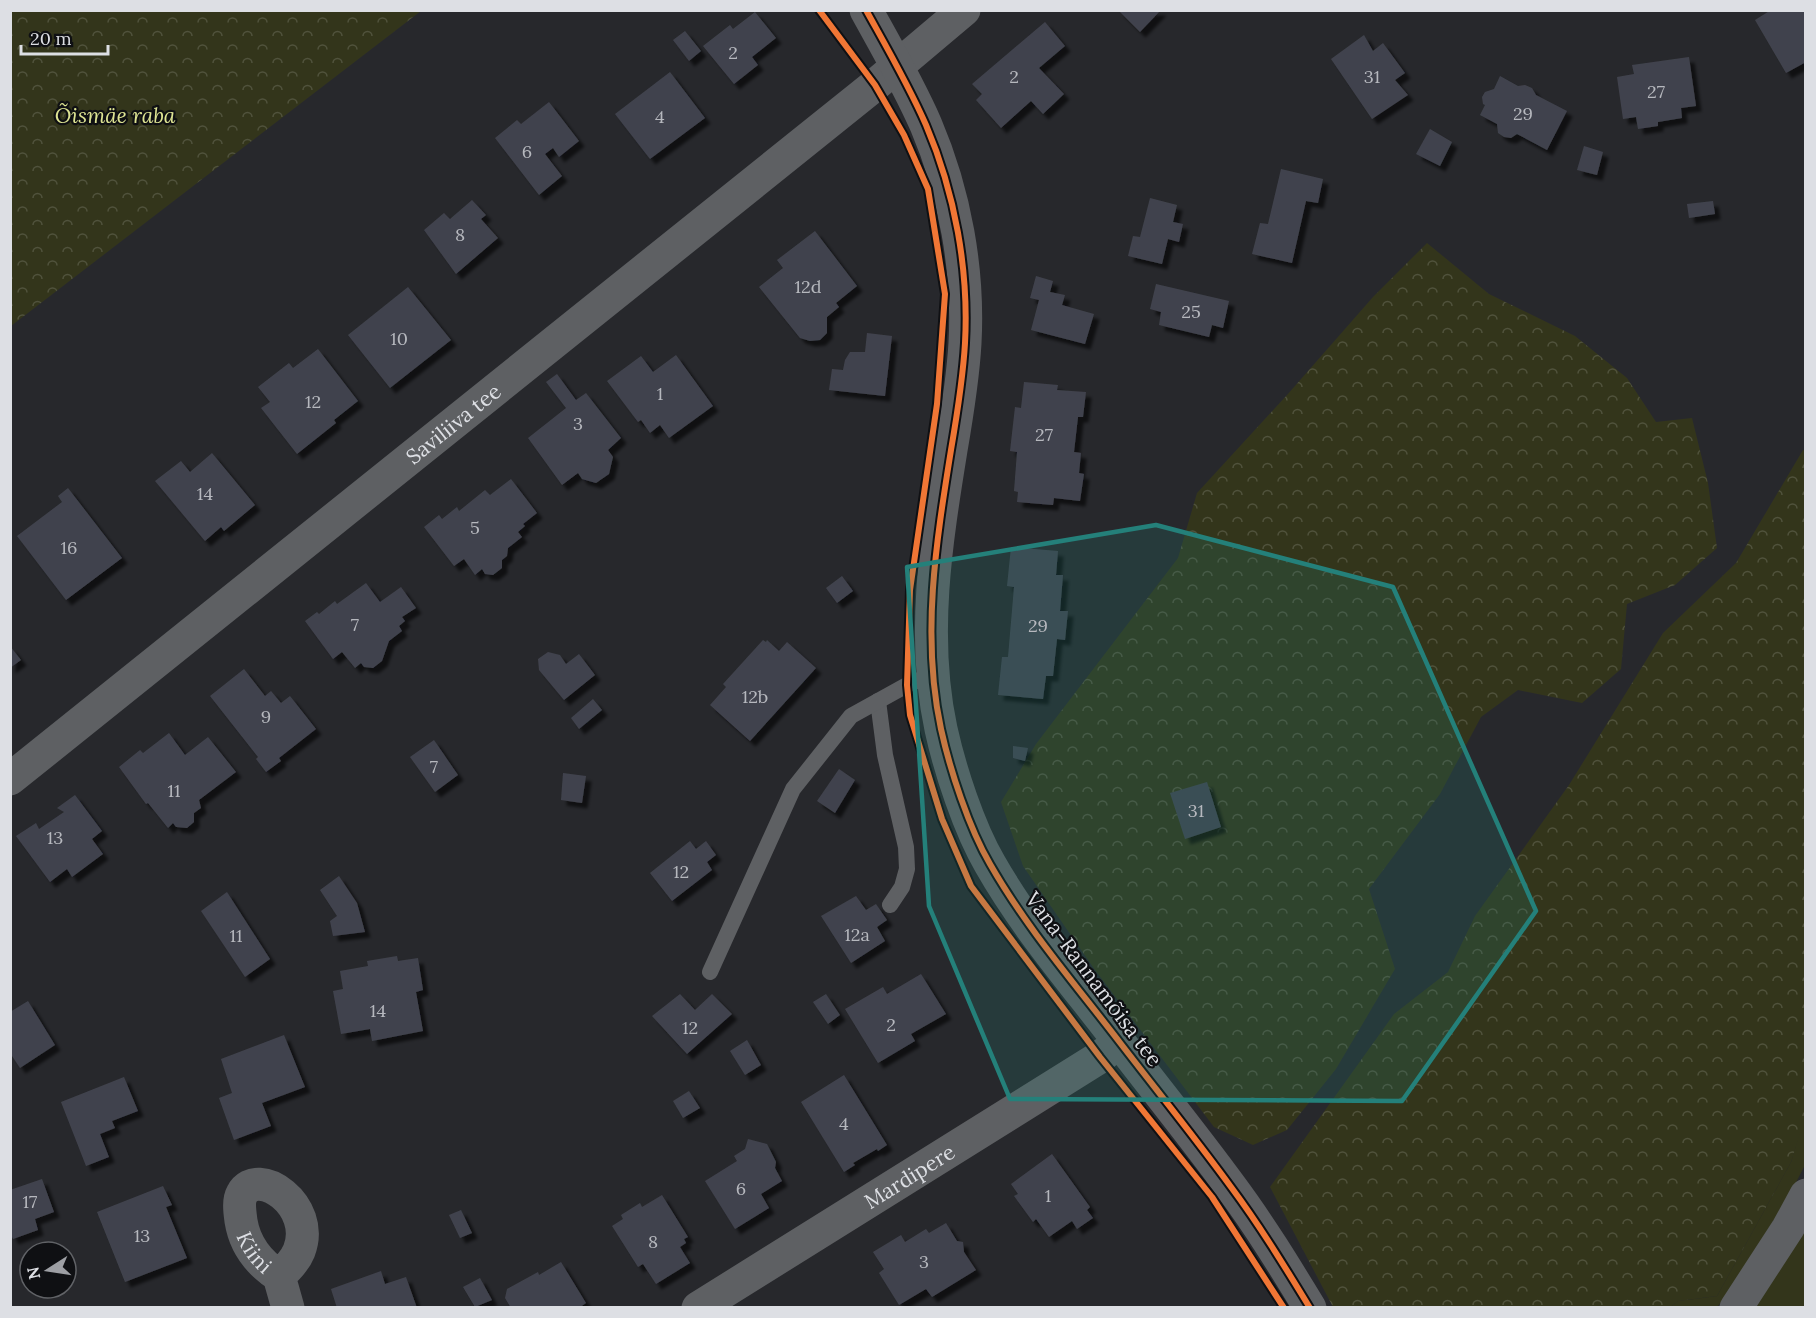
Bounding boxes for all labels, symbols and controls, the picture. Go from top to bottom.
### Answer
scale bar [21,18,108,56]
text: 20 m [30,27,72,50]
house number: 2 [728,41,738,64]
house number: 2 [1009,65,1019,88]
house number: 31 [1364,65,1380,88]
house number: 27 [1647,80,1665,103]
park label: Õismäe raba [55,102,176,129]
house number: 29 [1513,102,1533,125]
house number: 4 [655,105,665,128]
house number: 6 [522,140,532,163]
house number: 8 [455,223,465,246]
house number: 12d [795,275,822,298]
house number: 25 [1181,300,1201,323]
house number: 10 [390,327,408,350]
street label: Saviliiva tee [400,377,506,470]
house number: 1 [657,382,663,405]
house number: 12 [305,390,321,413]
house number: 3 [573,412,583,435]
house number: 27 [1035,423,1053,446]
house number: 14 [197,482,213,505]
house number: 5 [470,516,480,539]
house number: 16 [61,536,77,559]
house number: 7 [351,613,359,636]
house number: 29 [1028,614,1048,637]
house number: 12b [742,685,768,708]
house number: 9 [261,705,271,728]
house number: 7 [430,755,438,778]
house number: 11 [167,779,181,802]
house number: 31 [1188,799,1204,822]
house number: 13 [47,826,63,849]
house number: 12 [673,860,689,883]
street label: Vana-Rannamõisa tee [1019,886,1168,1072]
house number: 12a [844,923,870,946]
house number: 11 [229,924,243,947]
house number: 14 [370,999,386,1022]
house number: 2 [886,1013,896,1036]
house number: 12 [682,1016,698,1039]
house number: 4 [839,1112,849,1135]
street label: Mardipere [859,1138,960,1215]
house number: 6 [736,1177,746,1200]
house number: 1 [1045,1184,1051,1207]
house number: 17 [23,1190,37,1213]
house number: 13 [134,1224,150,1247]
street label: Kiini [231,1227,278,1279]
house number: 8 [648,1230,658,1253]
north arrow [18,1240,78,1300]
house number: 3 [919,1250,929,1273]
text: N [22,1265,44,1281]

